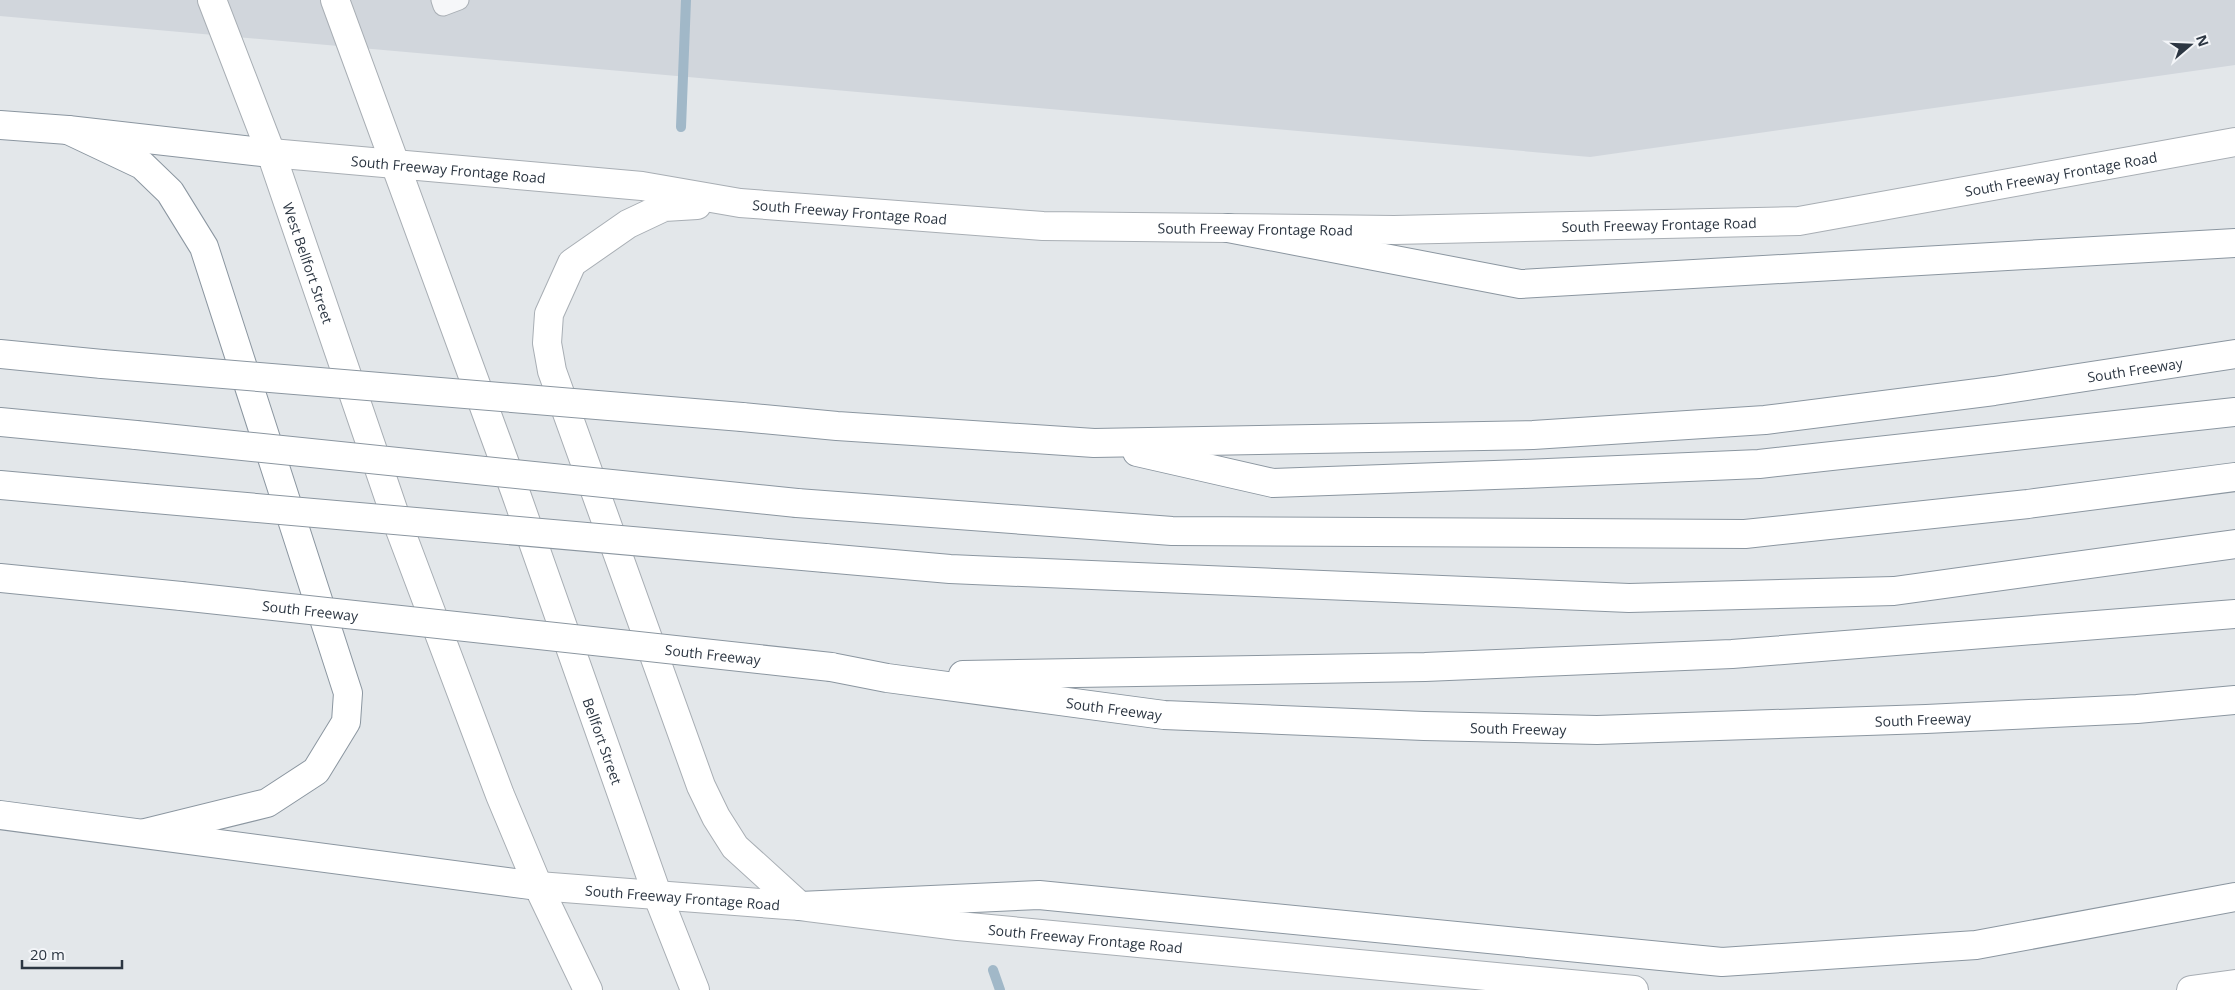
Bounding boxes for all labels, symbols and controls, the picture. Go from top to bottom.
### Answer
north arrow [2165,20,2215,70]
text: N [2192,32,2214,49]
street label: South Freeway Frontage Road [1963,147,2159,200]
street label: South Freeway Frontage Road [350,151,546,187]
street label: South Freeway Frontage Road [752,194,948,228]
street label: West Bellfort Street [279,200,338,326]
street label: South Freeway Frontage Road [1561,212,1757,236]
street label: South Freeway Frontage Road [1157,218,1353,239]
street label: South Freeway [2086,353,2185,386]
street label: South Freeway [261,595,360,625]
street label: South Freeway [664,639,763,669]
street label: South Freeway [1065,693,1164,724]
street label: Bellfort Street [579,695,627,787]
street label: South Freeway [1875,707,1973,730]
street label: South Freeway [1470,718,1568,739]
street label: South Freeway Frontage Road [585,880,781,914]
street label: South Freeway Frontage Road [987,919,1184,957]
scale bar [22,938,122,970]
text: 20 m [30,944,65,964]

